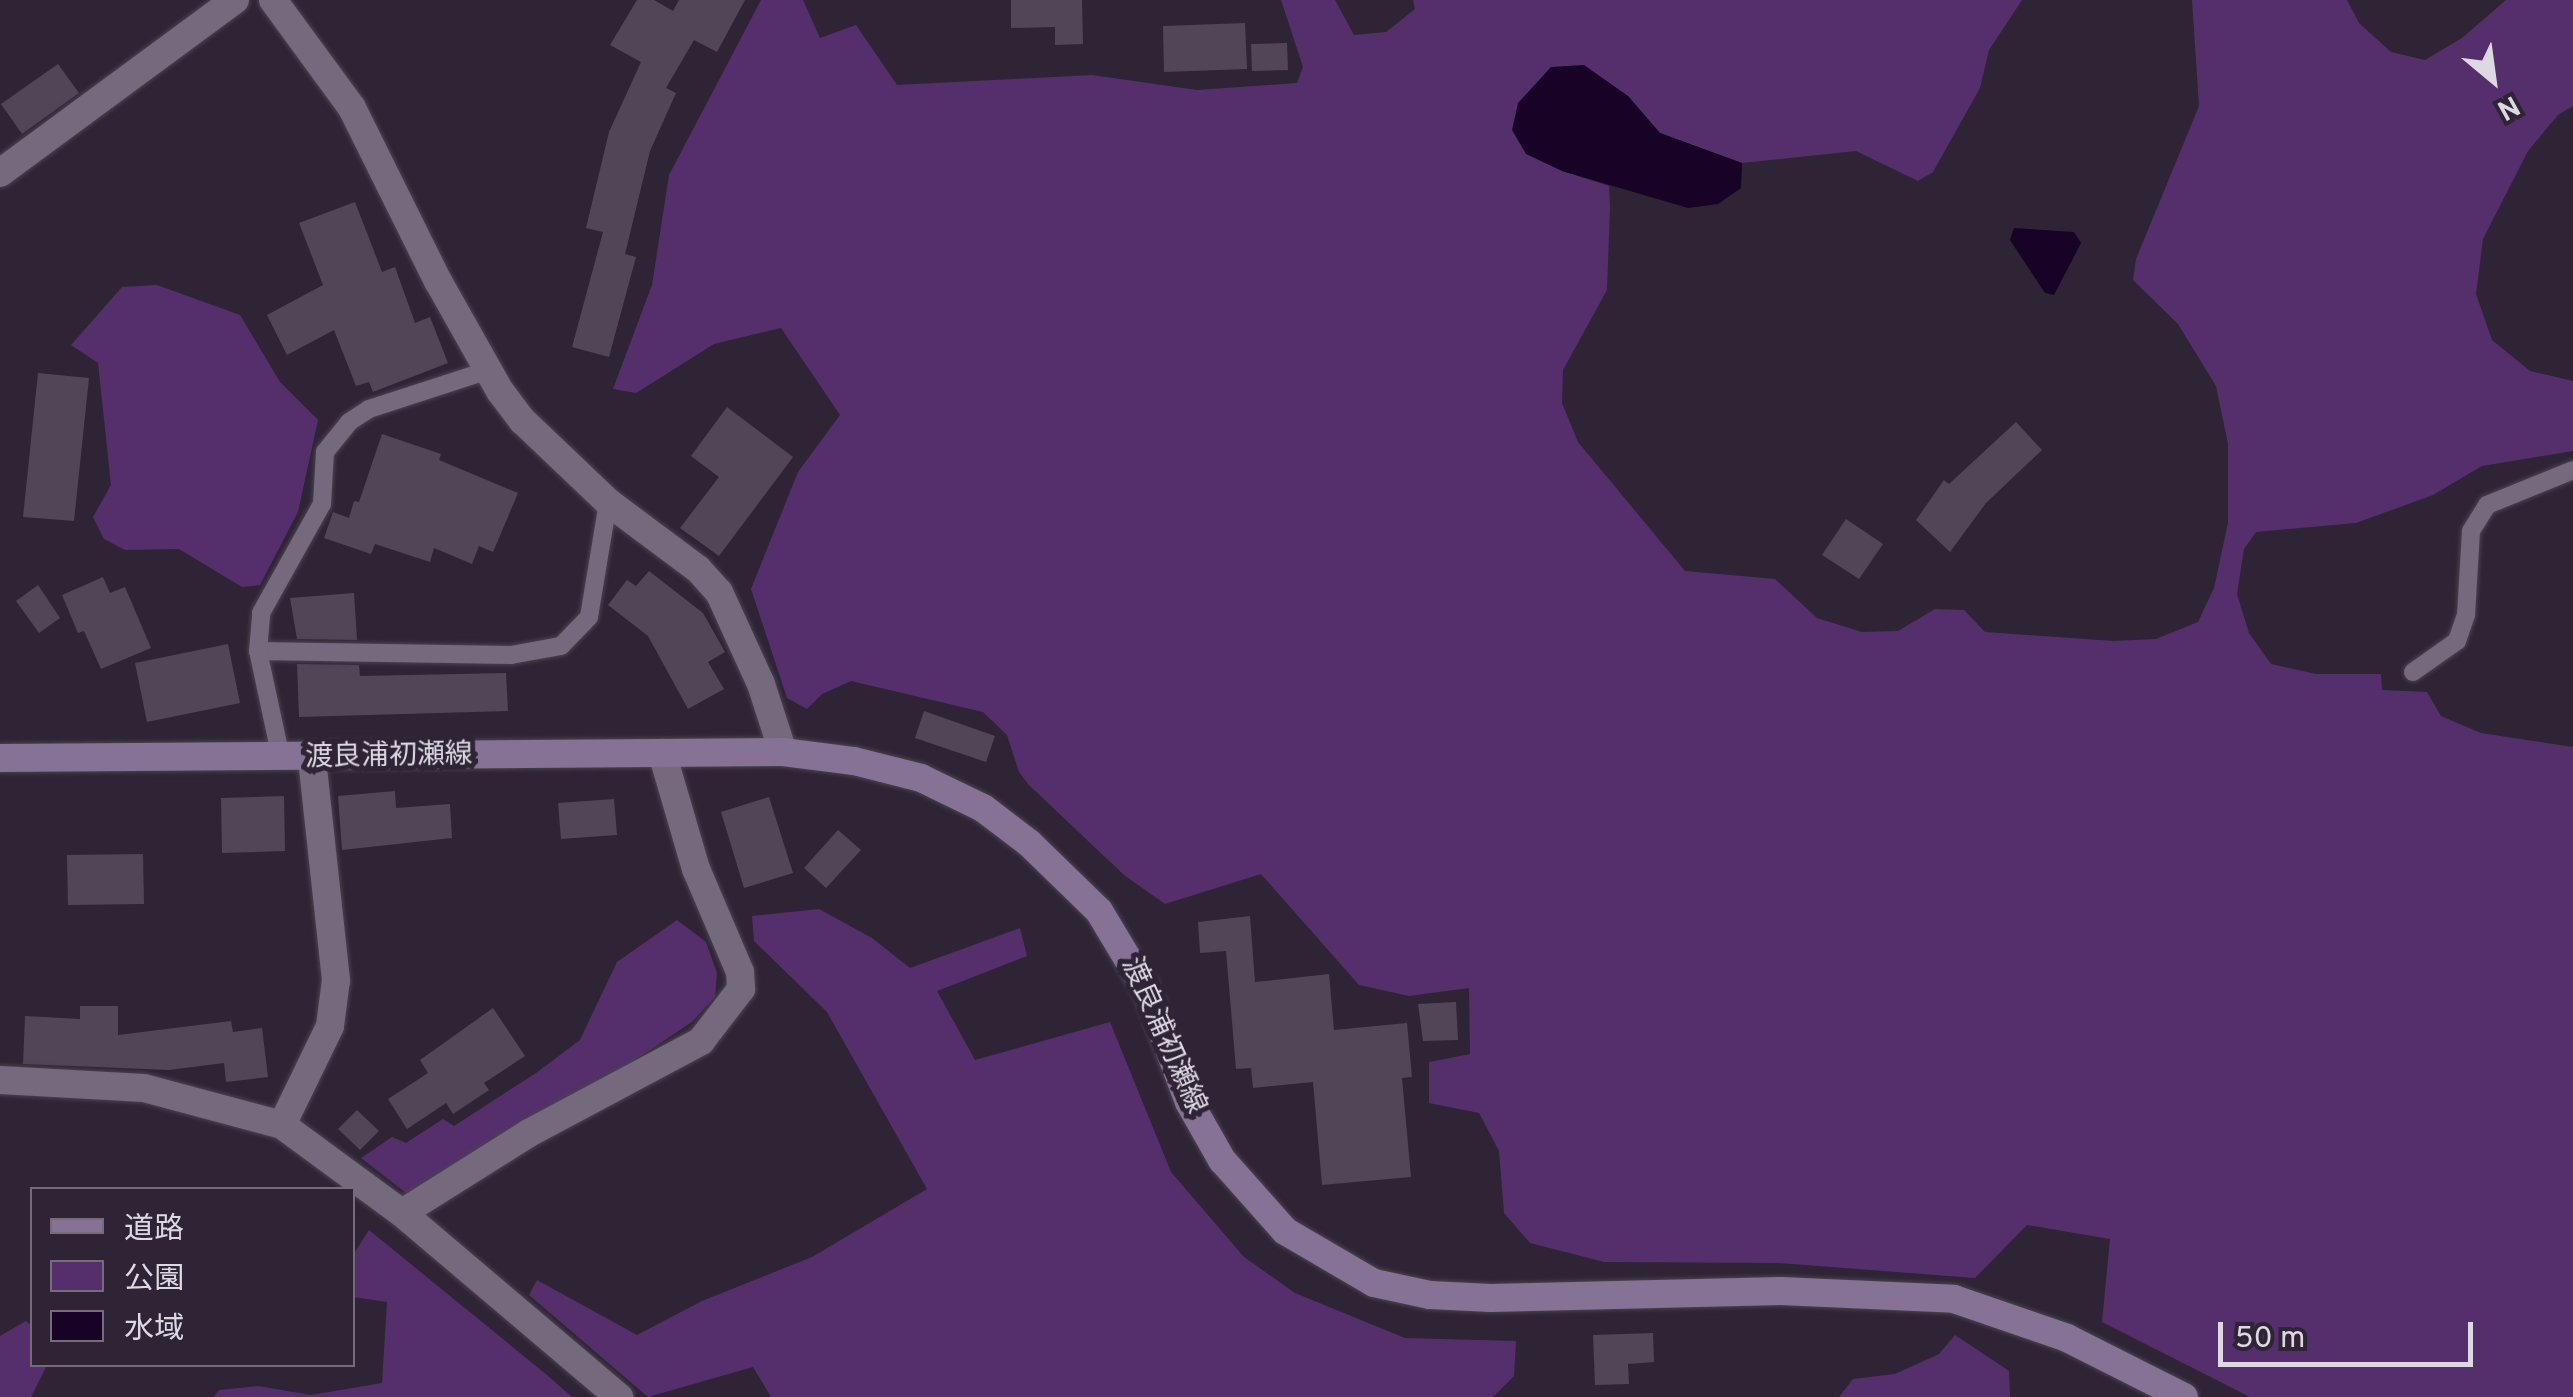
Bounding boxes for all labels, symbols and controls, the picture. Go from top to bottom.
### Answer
north arrow [2443,30,2543,130]
text: N [2490,86,2525,127]
street label: 渡良浦初瀬線 [305,739,473,775]
street label: 渡良浦初瀬線 [1113,952,1213,1120]
legend [30,1187,355,1367]
text: 道路 [124,1212,184,1249]
text: 公園 [124,1262,184,1299]
scale bar [2223,1302,2478,1364]
text: 水域 [124,1312,184,1349]
text: 50 m [2235,1321,2305,1358]

